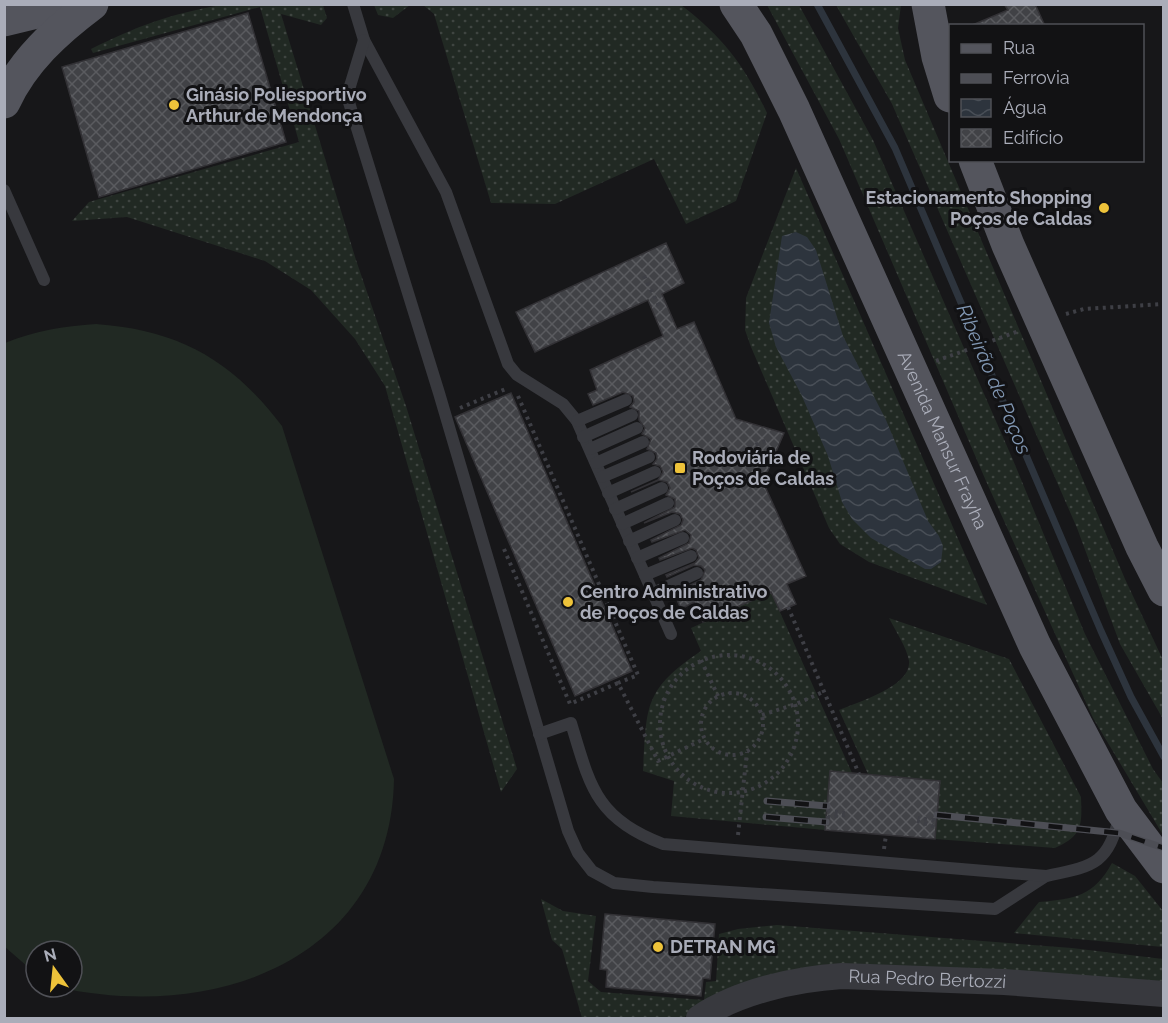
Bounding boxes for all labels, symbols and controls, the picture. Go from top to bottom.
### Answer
legend [949,24,1144,162]
text: Rua [1003,37,1035,58]
text: Ferrovia [1003,67,1070,88]
place label: Ginásio Poliesportivo Arthur de Mendonça [186,84,367,126]
text: Água [1003,96,1047,118]
marker: Ginásio Poliesportivo Arthur de Mendonça [167,98,181,112]
text: Edifício [1003,127,1063,148]
place label: Estacionamento Shopping Poços de Caldas [865,187,1092,229]
marker: Estacionamento Shopping Poços de Caldas [1097,201,1111,215]
water label: Ribeirão de Poços [952,300,1037,458]
street label: Avenida Mansur Frayha [894,348,992,532]
place label: Rodoviária de Poços de Caldas [692,447,834,489]
marker: Rodoviária de Poços de Caldas [673,461,687,475]
place label: Centro Administrativo de Poços de Caldas [580,581,768,623]
marker: Centro Administrativo de Poços de Caldas [561,595,575,609]
place label: DETRAN MG [670,936,776,957]
north arrow [24,939,84,999]
marker: DETRAN MG [651,940,665,954]
text: N [42,944,59,966]
street label: Rua Pedro Bertozzi [848,965,1007,992]

